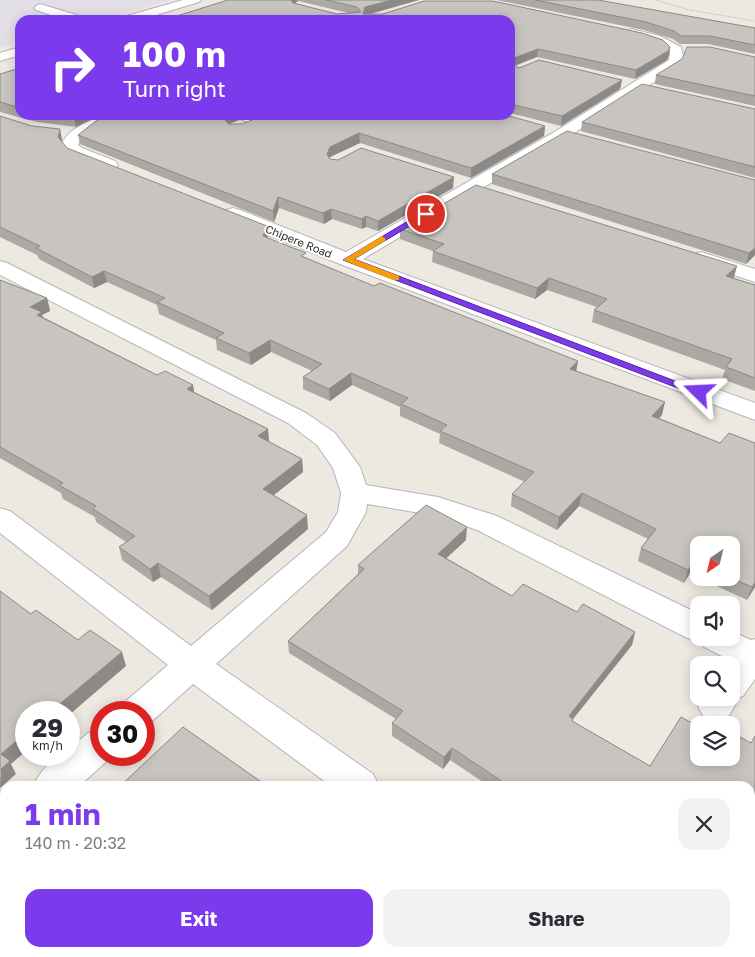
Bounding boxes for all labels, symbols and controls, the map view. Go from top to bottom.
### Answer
text: 100 m [123,33,226,75]
icon: right [40,35,105,100]
text: Turn right [123,75,226,102]
pin [405,193,447,235]
icon: arrive [412,200,440,228]
street label: Chipere Road [264,222,334,260]
position arrow [672,365,724,417]
north arrow [690,536,740,586]
map controls [690,536,740,766]
button: sound [690,596,740,646]
button: search [690,656,740,706]
speed limit sign: 30 [90,701,155,766]
text: 29 [32,712,63,743]
button: layers [690,716,740,766]
text: km/h [32,738,63,753]
text: 1 min [25,796,101,832]
button: close [678,798,730,850]
text: 140 m · 20:32 [25,833,126,853]
button: Exit [25,889,373,947]
button: Share [383,889,730,947]

